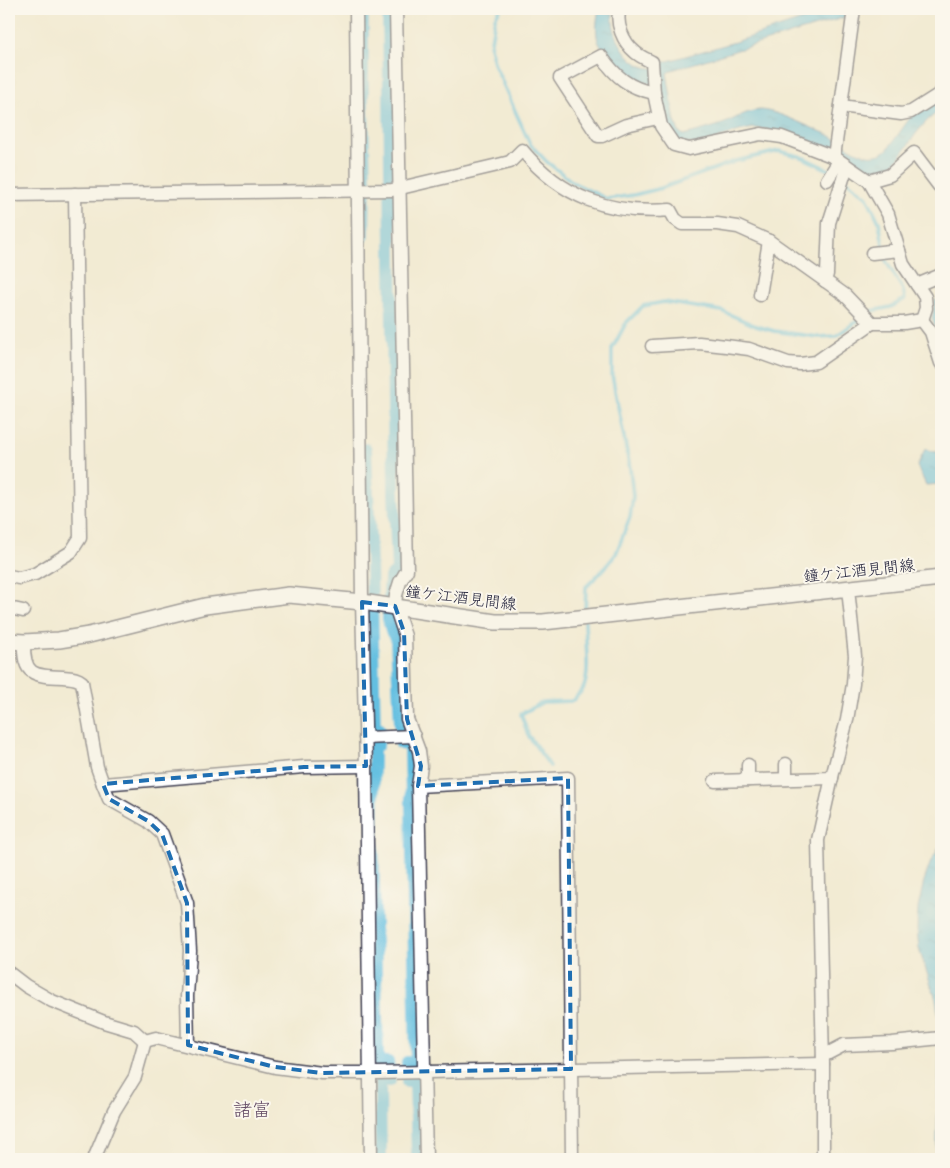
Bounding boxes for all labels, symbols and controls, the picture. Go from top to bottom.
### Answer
street label: 鐘ケ江酒見間線 [802,555,916,588]
street label: 鐘ケ江酒見間線 [404,581,518,616]
district label: 諸富 [233,1098,271,1123]

